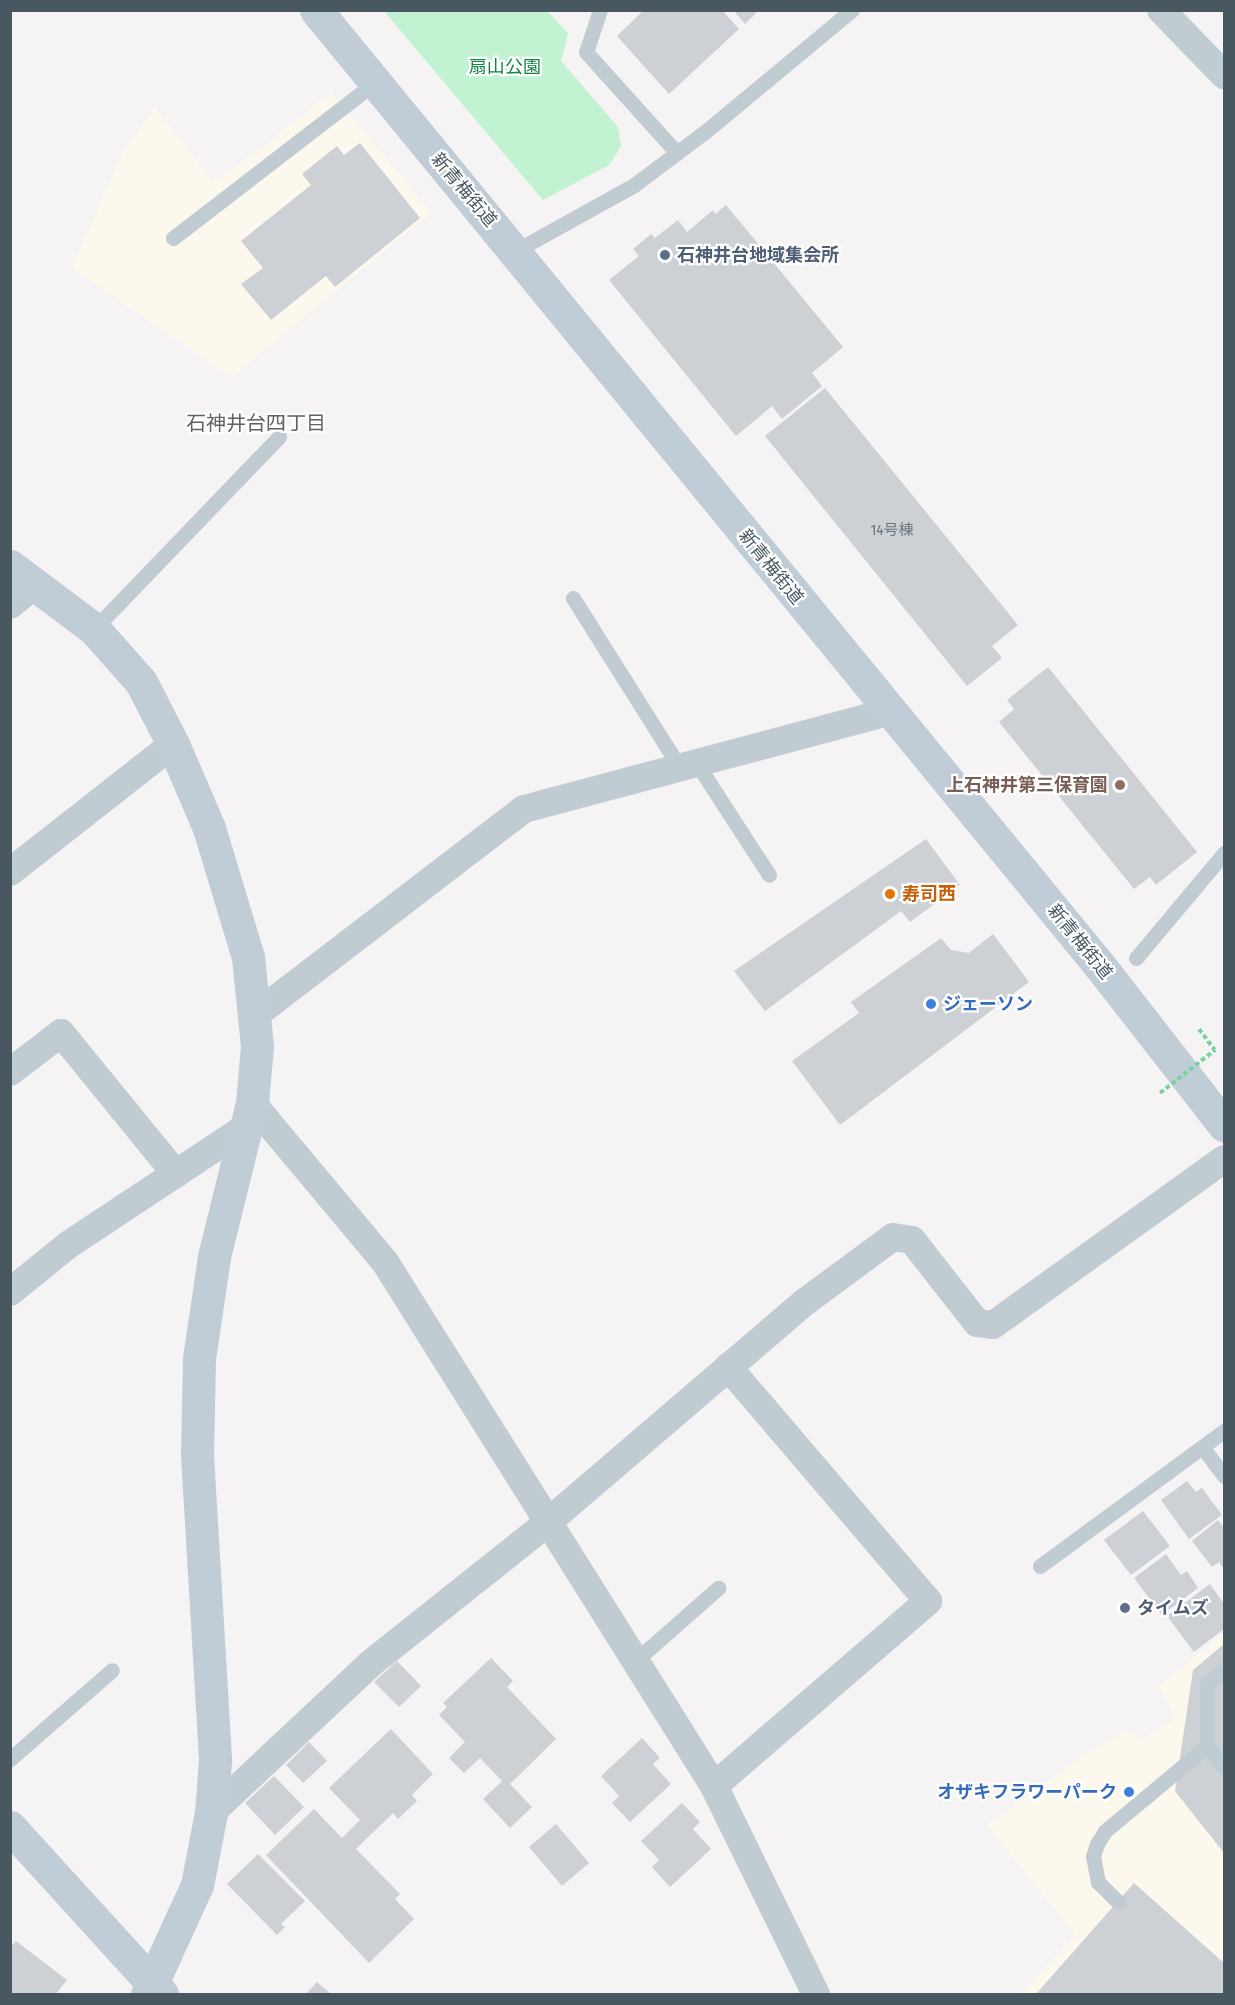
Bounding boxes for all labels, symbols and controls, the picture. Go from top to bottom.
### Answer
park label: 扇山公園 [469,56,541,78]
street label: 新青梅街道 [427,149,501,231]
place label: 石神井台地域集会所 [677,244,839,266]
marker: 石神井台地域集会所 [658,248,672,262]
district label: 石神井台四丁目 [186,411,326,435]
house number: 14号棟 [870,522,914,540]
street label: 新青梅街道 [734,525,808,609]
place label: 上石神井第三保育園 [946,774,1108,796]
marker: 上石神井第三保育園 [1113,778,1127,792]
place label: 寿司西 [902,883,956,905]
marker: 寿司西 [883,887,897,901]
street label: 新青梅街道 [1043,900,1117,984]
place label: ジェーソン [943,993,1033,1015]
marker: ジェーソン [924,997,938,1011]
place label: タイムズ [1137,1597,1209,1619]
marker: タイムズ [1118,1601,1132,1615]
place label: オザキフラワーパーク [937,1781,1117,1803]
marker: オザキフラワーパーク [1122,1785,1136,1799]

